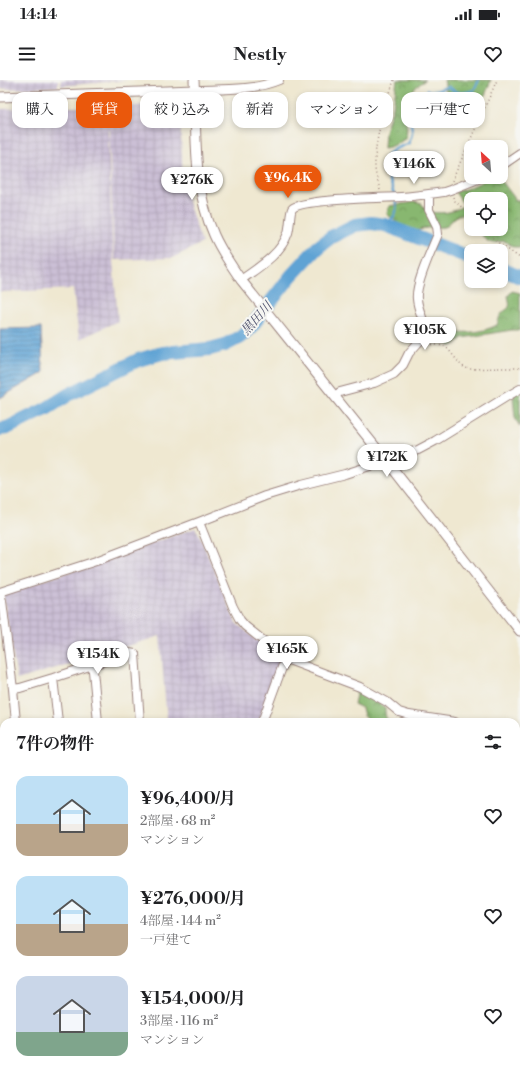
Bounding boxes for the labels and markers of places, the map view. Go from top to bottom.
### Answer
pin: ¥146K [386,151,442,185]
pin: ¥96.4K [255,165,321,199]
pin: ¥276K [164,167,220,201]
pin: ¥105K [397,317,453,351]
pin: ¥172K [359,444,415,478]
pin: ¥165K [259,636,315,670]
pin: ¥154K [70,641,126,675]

